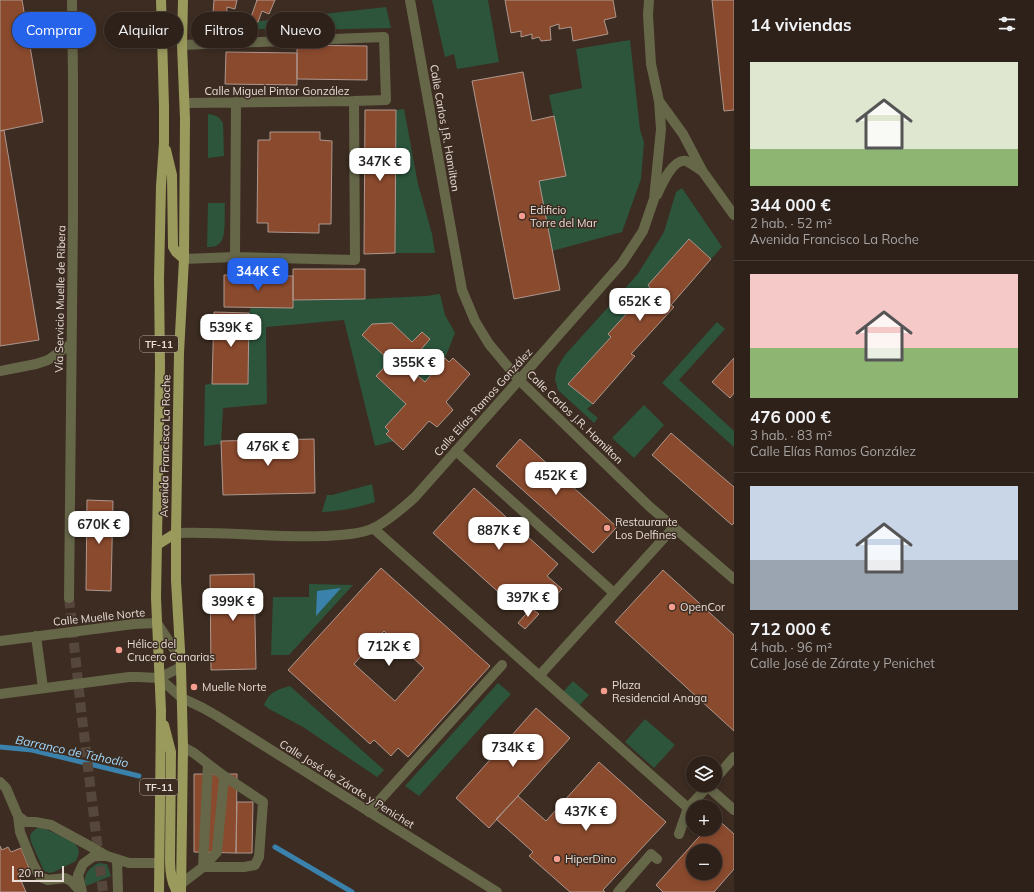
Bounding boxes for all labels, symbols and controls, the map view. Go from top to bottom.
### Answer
chip: Comprar [12,12,96,48]
chip: Alquilar [104,12,183,48]
chip: Filtros [191,12,258,48]
chip: Nuevo [266,12,335,48]
icon: filters [996,13,1018,35]
text: 14 viviendas [750,14,852,35]
street label: Calle Carlos J.R. Hamilton [427,63,463,193]
street label: Calle Miguel Pintor González [204,84,350,98]
icon: home [848,88,920,160]
pin: 347K € [347,148,413,182]
text: 347K € [358,153,402,169]
text: 344 000 € [750,194,831,215]
place label: Edificio Torre del Mar [530,203,597,230]
marker: Edificio Torre del Mar [517,211,527,221]
text: 2 hab. · 52 m² [750,215,832,231]
street label: Vía Servicio Muelle de Ribera [52,225,68,373]
text: Avenida Francisco La Roche [750,231,919,247]
pin: 344K € [225,258,291,292]
text: 344K € [236,263,280,279]
pin: 652K € [607,288,673,322]
text: 652K € [618,293,662,309]
icon: home [848,300,920,372]
pin: 539K € [198,314,264,348]
text: 539K € [209,319,253,335]
road number: TF-11 [140,336,178,352]
street label: Calle Elías Ramos González [431,345,535,459]
pin: 355K € [381,349,447,383]
text: 355K € [392,354,436,370]
street label: Calle Carlos J.R. Hamilton [524,367,626,467]
street label: Avenida Francisco La Roche [157,374,173,518]
text: 476 000 € [750,406,831,427]
text: 3 hab. · 83 m² [750,427,832,443]
pin: 476K € [235,433,301,467]
text: 476K € [246,438,290,454]
text: Calle Elías Ramos González [750,443,916,459]
pin: 452K € [523,462,589,496]
text: 452K € [534,467,578,483]
pin: 670K € [66,511,132,545]
icon: home [848,512,920,584]
place label: Restaurante Los Delfines [615,515,677,542]
text: 670K € [77,516,121,532]
pin: 887K € [466,517,532,551]
text: 887K € [477,522,521,538]
marker: Restaurante Los Delfines [602,523,612,533]
pin: 397K € [495,584,561,618]
pin: 399K € [200,588,266,622]
text: 397K € [506,589,550,605]
text: 399K € [211,593,255,609]
place label: OpenCor [680,600,725,614]
marker: OpenCor [667,602,677,612]
street label: Calle Muelle Norte [52,605,146,629]
text: 712 000 € [750,618,831,639]
pin: 712K € [356,633,422,667]
place label: Hélice del Crucero Canarias [127,637,215,664]
text: 712K € [367,638,411,654]
text: 4 hab. · 96 m² [750,639,832,655]
marker: Hélice del Crucero Canarias [114,645,124,655]
text: Calle José de Zárate y Penichet [750,655,935,671]
place label: Plaza Residencial Anaga [612,678,707,705]
place label: Muelle Norte [202,680,266,694]
marker: Muelle Norte [189,682,199,692]
marker: Plaza Residencial Anaga [599,686,609,696]
water label: Barranco de Tahodio [14,732,130,770]
pin: 734K € [480,734,546,768]
street label: Calle José de Zárate y Penichet [277,737,417,831]
text: 734K € [491,739,535,755]
map controls [686,756,722,880]
button: layers [686,756,722,792]
road number: TF-11 [140,779,178,795]
pin: 437K € [553,798,619,832]
button: + [686,800,722,836]
text: 437K € [564,803,608,819]
button: − [686,844,722,880]
place label: HiperDino [565,852,616,866]
marker: HiperDino [552,854,562,864]
scale bar [12,864,64,883]
text: 20 m [18,866,44,880]

